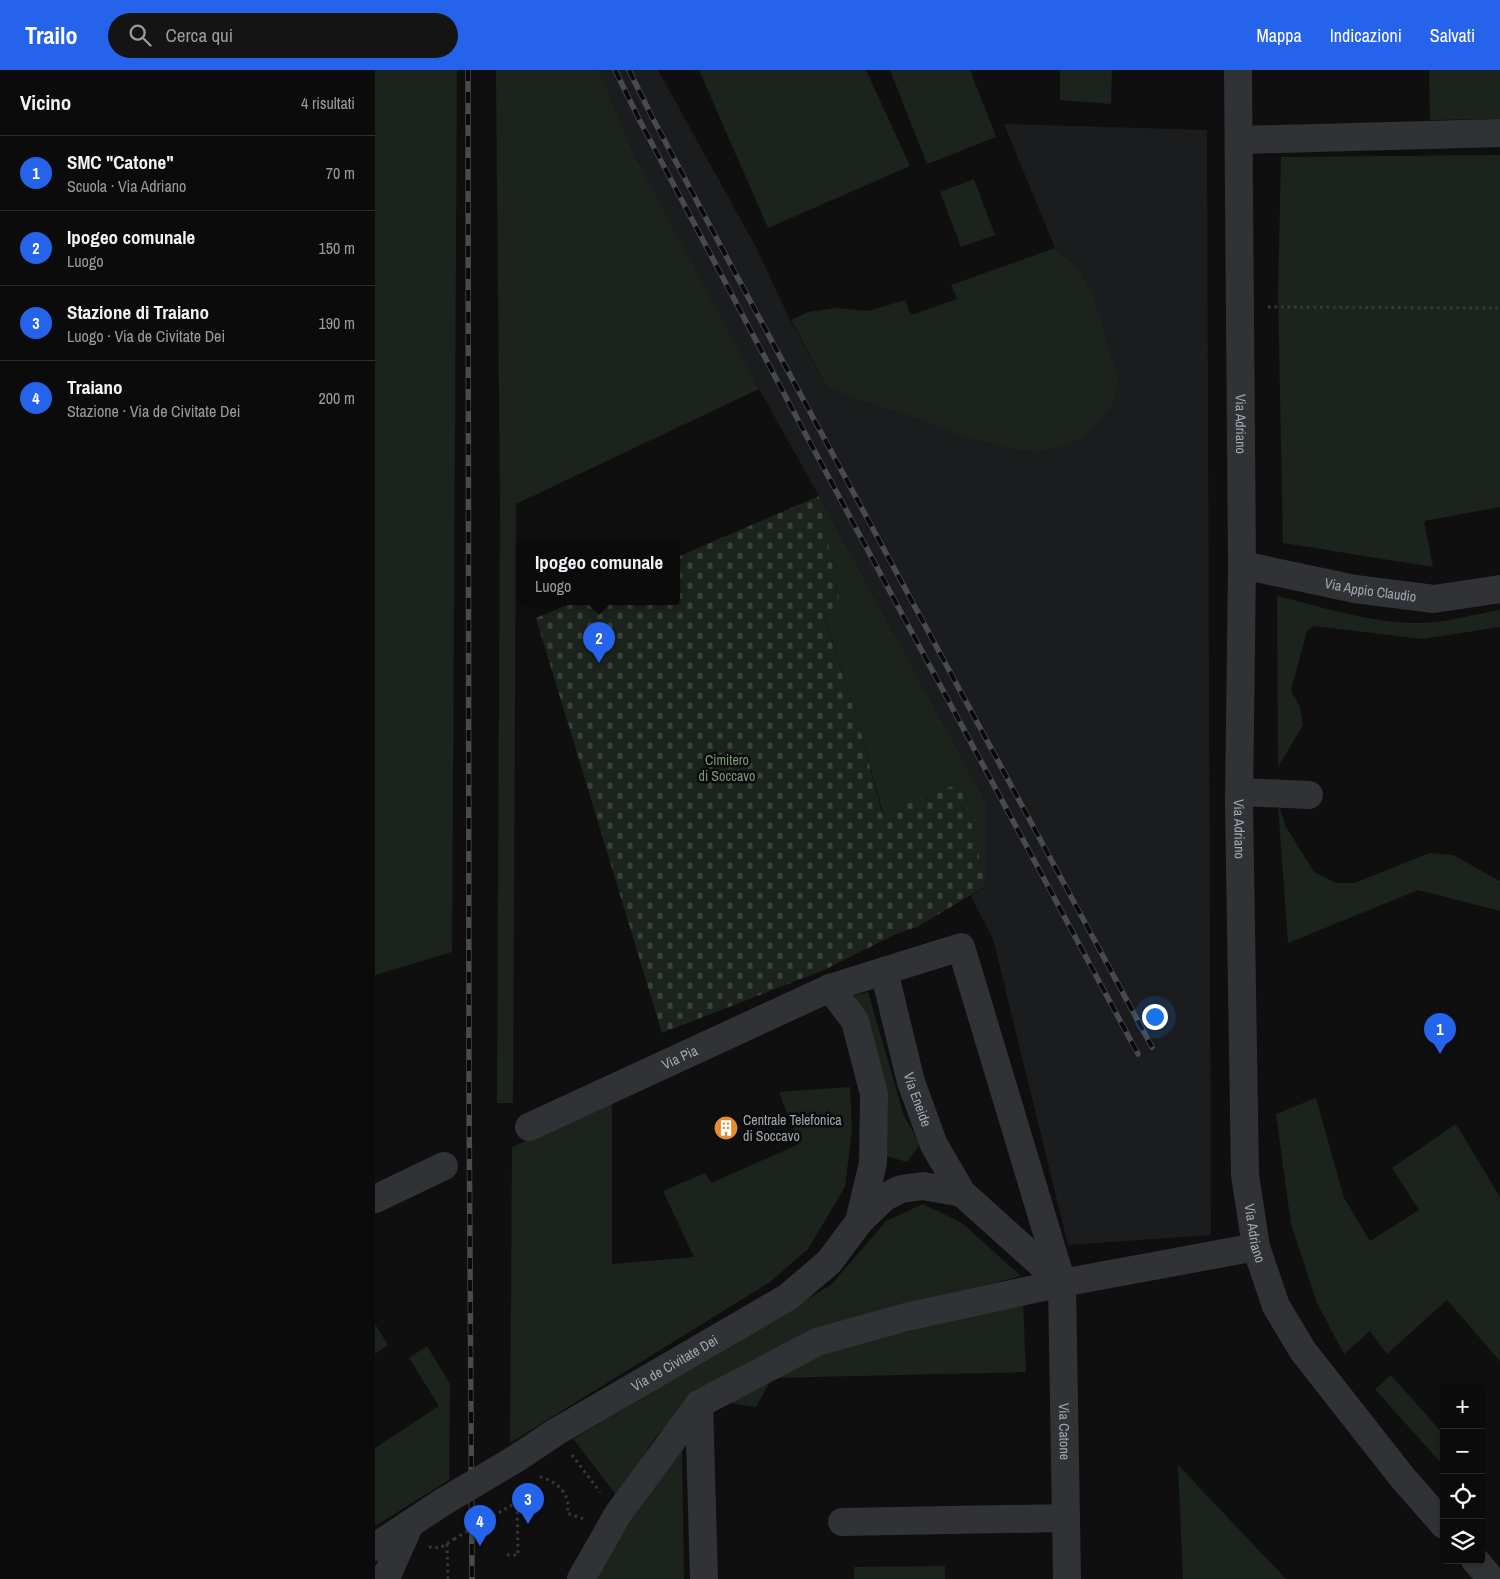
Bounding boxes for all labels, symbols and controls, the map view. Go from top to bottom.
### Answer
search box [108,13,458,58]
text: Trailo [25,19,78,51]
icon: search [126,21,154,49]
text: Cerca qui [166,22,233,48]
text: Mappa [1257,23,1302,48]
text: Indicazioni [1330,23,1402,48]
text: Salvati [1430,23,1475,48]
text: Vicino [20,88,71,117]
text: 4 risultati [301,92,355,114]
text: SMC "Catone" [67,149,174,175]
text: 1 [32,162,40,184]
text: 70 m [326,162,355,184]
text: Scuola · Via Adriano [67,175,186,197]
text: Ipogeo comunale [67,224,195,250]
text: 2 [32,237,40,259]
text: 150 m [319,237,355,259]
text: Luogo [67,250,103,272]
text: Stazione di Traiano [67,299,209,325]
text: 3 [32,312,40,334]
text: 190 m [319,312,355,334]
text: Luogo · Via de Civitate Dei [67,325,225,347]
text: Traiano [67,374,122,400]
text: 4 [32,387,40,409]
text: 200 m [319,387,355,409]
street label: Via Adriano [1232,394,1250,454]
text: Stazione · Via de Civitate Dei [67,400,240,422]
popup [518,540,680,605]
text: Ipogeo comunale [535,549,663,575]
street label: Via Appio Claudio [1323,574,1417,606]
text: Luogo [535,575,571,597]
pin: 2 [583,622,615,663]
park label: Cimitero di Soccavo [699,751,755,785]
street label: Via Adriano [1230,799,1249,859]
your location [1142,1004,1168,1030]
pin: 1 [1424,1013,1456,1054]
street label: Via Pia [659,1041,701,1073]
street label: Via Eneide [900,1070,936,1129]
place label: Centrale Telefonica di Soccavo [743,1111,842,1145]
building icon: Centrale Telefonica di Soccavo [713,1115,739,1141]
street label: Via Adriano [1240,1202,1270,1265]
street label: Via de Civitate Dei [628,1331,721,1395]
map controls [1440,1384,1485,1564]
button: + [1440,1384,1485,1429]
street label: Via Catone [1055,1403,1074,1460]
button: − [1440,1429,1485,1474]
button: locate [1440,1474,1485,1519]
pin: 3 [512,1483,544,1524]
pin: 4 [464,1505,496,1546]
button: layers [1440,1519,1485,1564]

